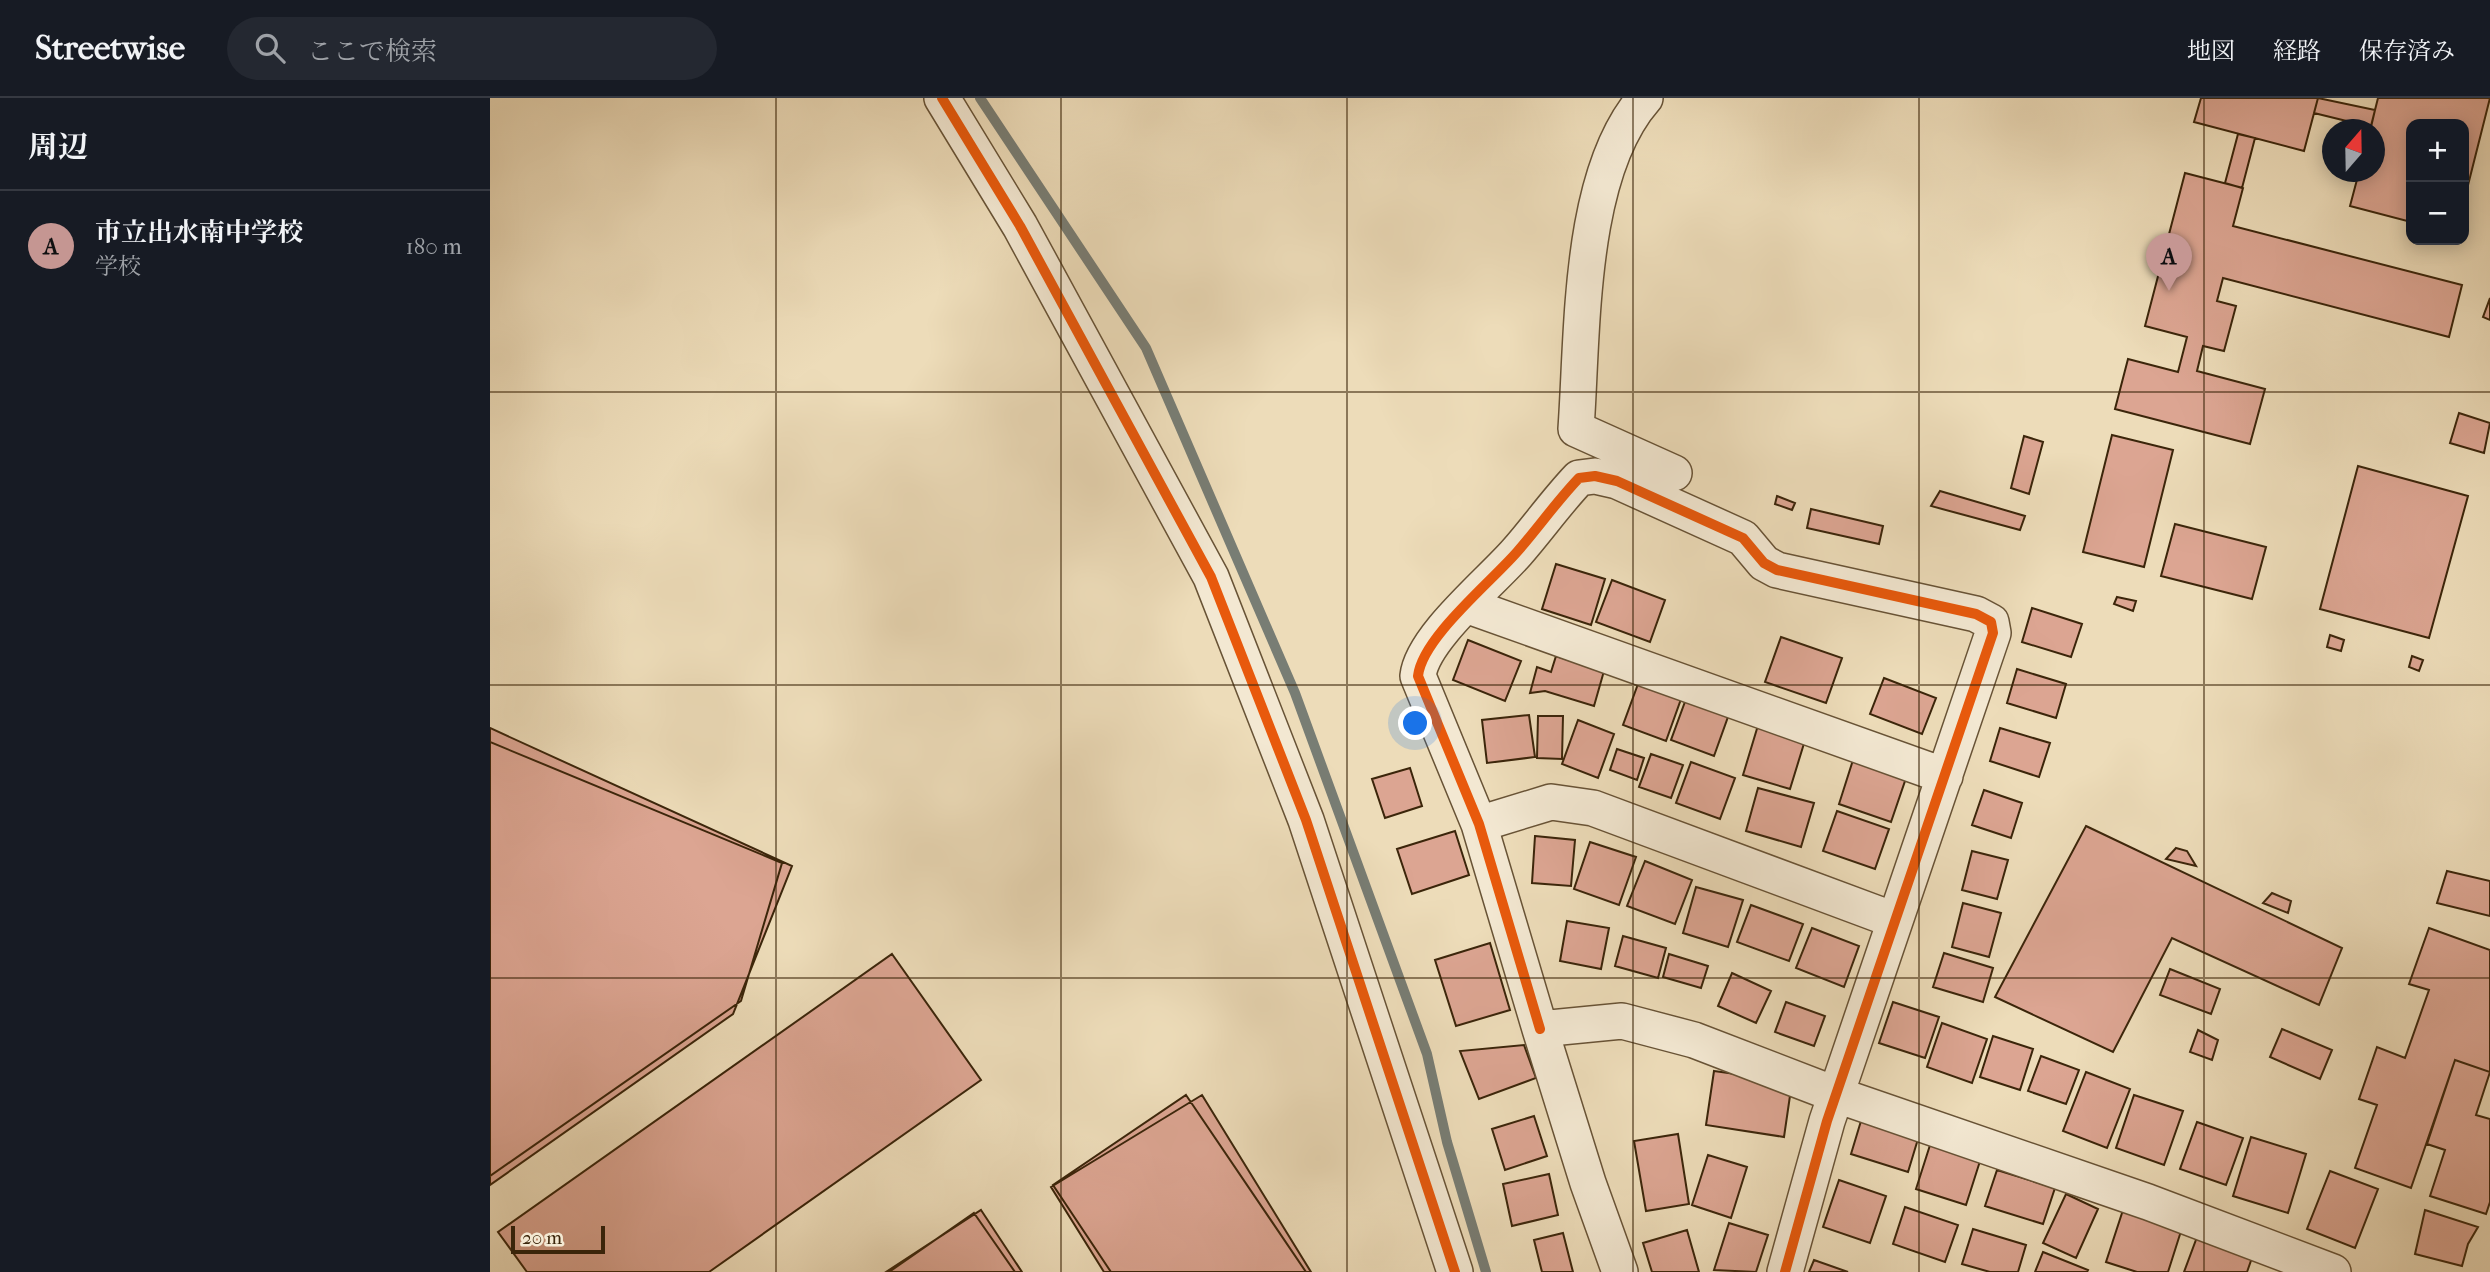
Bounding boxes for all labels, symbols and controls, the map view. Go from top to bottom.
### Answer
search box [227,17,717,80]
text: Streetwise [35,29,185,68]
icon: search [251,29,289,67]
text: ここで検索 [307,36,437,67]
text: 地図 [2187,37,2235,65]
text: 経路 [2273,37,2321,65]
text: 保存済み [2359,37,2455,65]
north arrow [2322,119,2385,182]
map controls [2406,119,2469,245]
button: + [2406,119,2469,182]
text: 周辺 [28,130,88,165]
button: − [2406,182,2469,245]
text: 市立出水南中学校 [95,217,303,248]
text: A [44,233,58,260]
text: 180 m [405,233,462,260]
pin: A [2146,233,2192,291]
text: 学校 [95,253,141,280]
your location [1398,706,1432,740]
scale bar [511,1223,606,1255]
text: 20 m [522,1227,562,1249]

